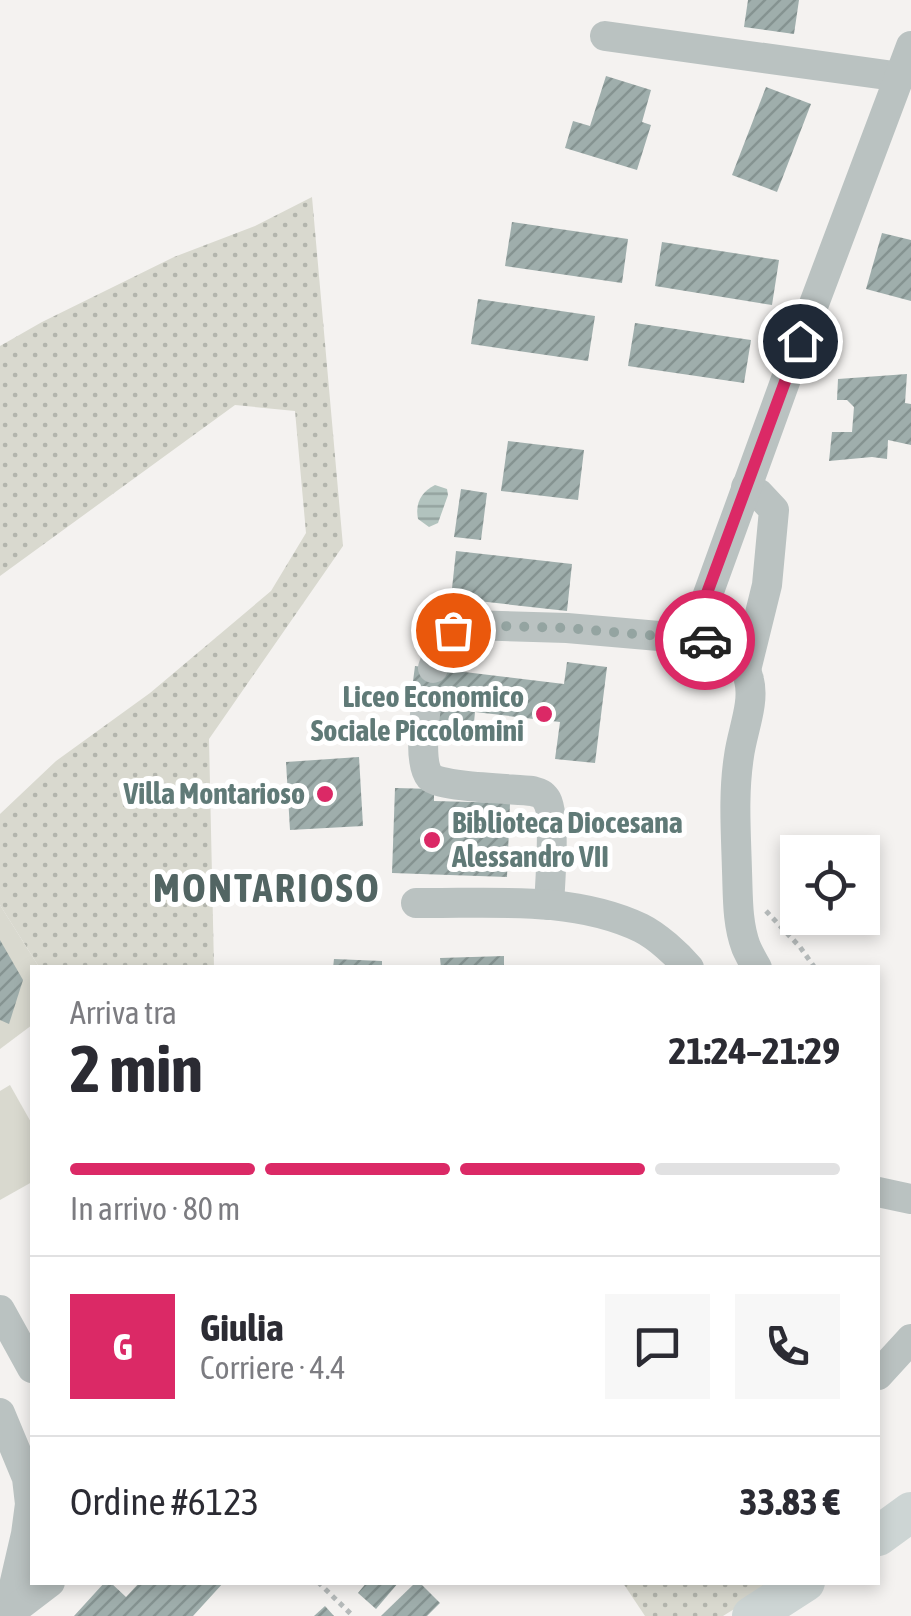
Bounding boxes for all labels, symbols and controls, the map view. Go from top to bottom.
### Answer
pin [758,299,843,384]
icon: home [773,314,828,369]
pin [411,588,496,673]
courier [655,590,755,690]
icon: bag [426,603,481,658]
icon: car [678,613,733,668]
place label: Liceo Economico Sociale Piccolomini [311,679,524,747]
marker: Liceo Economico Sociale Piccolomini [533,703,555,725]
place label: Villa Montarioso [123,776,305,810]
marker: Villa Montarioso [314,783,336,805]
place label: Biblioteca Diocesana Alessandro VII [451,805,683,873]
marker: Biblioteca Diocesana Alessandro VII [421,829,443,851]
map controls [780,835,880,935]
button: locate [780,835,880,935]
district label: MONTARIOSO [153,865,381,910]
text: Arriva tra [70,994,177,1031]
text: 21:24–21:29 [668,1029,840,1072]
text: 2 min [70,1031,203,1106]
text: In arrivo · 80 m [70,1190,240,1227]
button: chat [605,1294,710,1399]
button: phone [735,1294,840,1399]
text: Giulia [200,1306,284,1349]
text: G [112,1325,133,1368]
text: Corriere · 4.4 [200,1349,346,1386]
text: Ordine #6123 [70,1480,259,1523]
text: 33.83 € [739,1480,840,1523]

